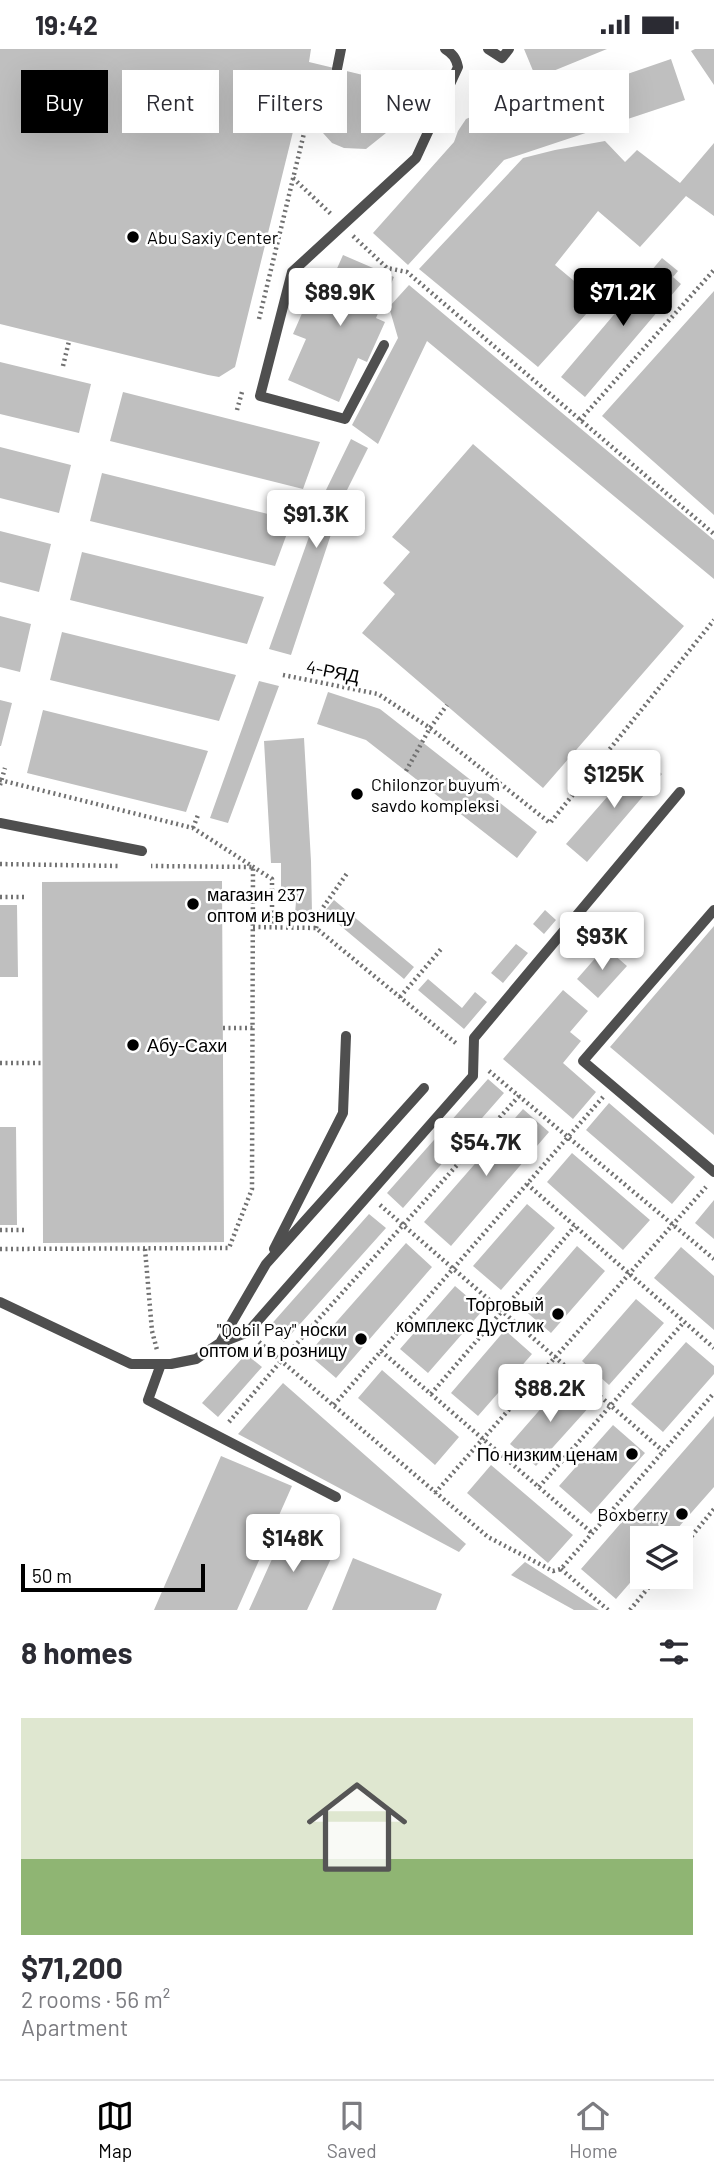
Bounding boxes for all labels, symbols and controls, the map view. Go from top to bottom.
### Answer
text: 19:42 [35,9,98,40]
chip: Buy [21,70,108,133]
chip: Rent [122,70,219,133]
chip: Filters [233,70,347,133]
chip: New [361,70,455,133]
chip: Apartment [469,70,629,133]
place label: Abu Saxiy Center [147,226,279,248]
marker: Abu Saxiy Center [125,229,141,245]
pin: $89.9K [283,268,397,328]
pin: $71.2K [566,268,680,328]
text: $89.9K [305,277,375,305]
text: $71.2K [590,277,656,305]
pin: $91.3K [259,491,373,550]
text: $91.3K [283,499,349,527]
street label: 4-РЯД [304,655,362,687]
pin: $125K [565,751,663,810]
text: $125K [584,759,644,787]
place label: Chilonzor buyum savdo kompleksi [371,773,500,816]
marker: Chilonzor buyum savdo kompleksi [349,786,365,802]
place label: магазин 237 оптом и в розницу [207,883,355,926]
marker: магазин 237 оптом и в розницу [185,896,201,912]
pin: $93K [561,913,643,972]
text: $93K [576,921,628,949]
place label: Абу-Сахи [147,1034,227,1056]
marker: Абу-Сахи [125,1037,141,1053]
pin: $54.7K [429,1119,543,1178]
text: $54.7K [450,1127,522,1155]
place label: Торговый комплекс Дустлик [396,1293,544,1336]
marker: Торговый комплекс Дустлик [550,1306,566,1322]
place label: "Qobil Pay" носки оптом и в розницу [199,1318,347,1361]
marker: "Qobil Pay" носки оптом и в розницу [353,1331,369,1347]
pin: $88.2K [493,1365,607,1424]
text: $88.2K [514,1373,586,1401]
place label: По низким ценам [477,1443,618,1465]
marker: По низким ценам [624,1446,640,1462]
place label: Boxberry [597,1503,668,1525]
marker: Boxberry [674,1506,690,1522]
pin: $148K [244,1515,342,1574]
text: $148K [262,1523,324,1551]
map controls [630,1526,693,1589]
button: layers [630,1526,693,1589]
scale bar [21,1561,205,1593]
text: 50 m [32,1564,72,1587]
icon: filters [655,1633,693,1671]
text: 8 homes [21,1634,132,1670]
icon: home [294,1764,420,1890]
text: $71,200 [21,1949,123,1985]
text: 2 rooms · 56 m² [21,1985,170,2013]
text: Apartment [21,2013,128,2041]
tab: Map [96,2097,134,2162]
tab: Saved [327,2097,377,2162]
tab: Home [569,2097,618,2162]

